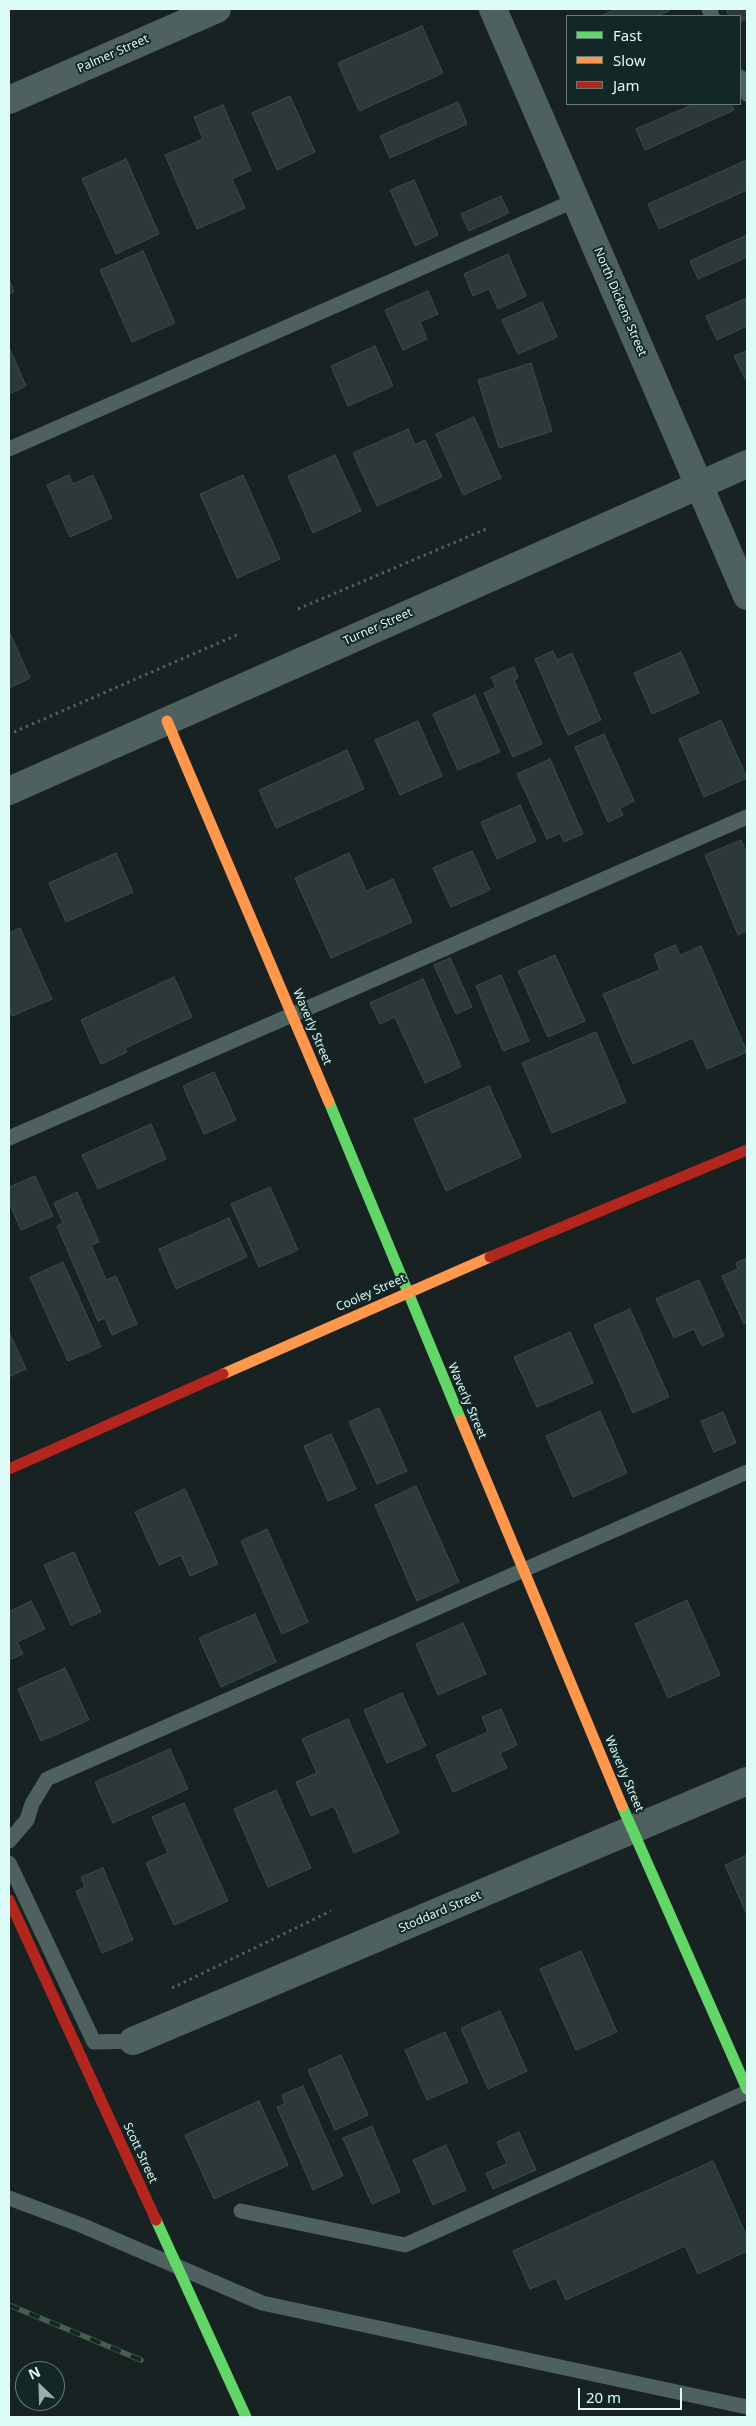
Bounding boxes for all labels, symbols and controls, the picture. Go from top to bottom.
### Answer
legend [566,15,741,105]
text: Fast [613,25,642,45]
street label: Palmer Street [75,32,151,76]
text: Slow [613,50,646,70]
text: Jam [613,75,640,95]
street label: North Dickens Street [591,245,649,359]
street label: Turner Street [341,605,415,649]
street label: Waverly Street [289,987,335,1067]
street label: Cooley Street [334,1271,408,1315]
street label: Waverly Street [444,1361,490,1441]
street label: Waverly Street [601,1734,647,1814]
street label: Stoddard Street [397,1888,483,1936]
street label: Scott Street [120,2121,160,2185]
north arrow [15,2361,65,2411]
text: N [25,2362,43,2384]
scale bar [581,2378,685,2410]
text: 20 m [586,2387,621,2407]

